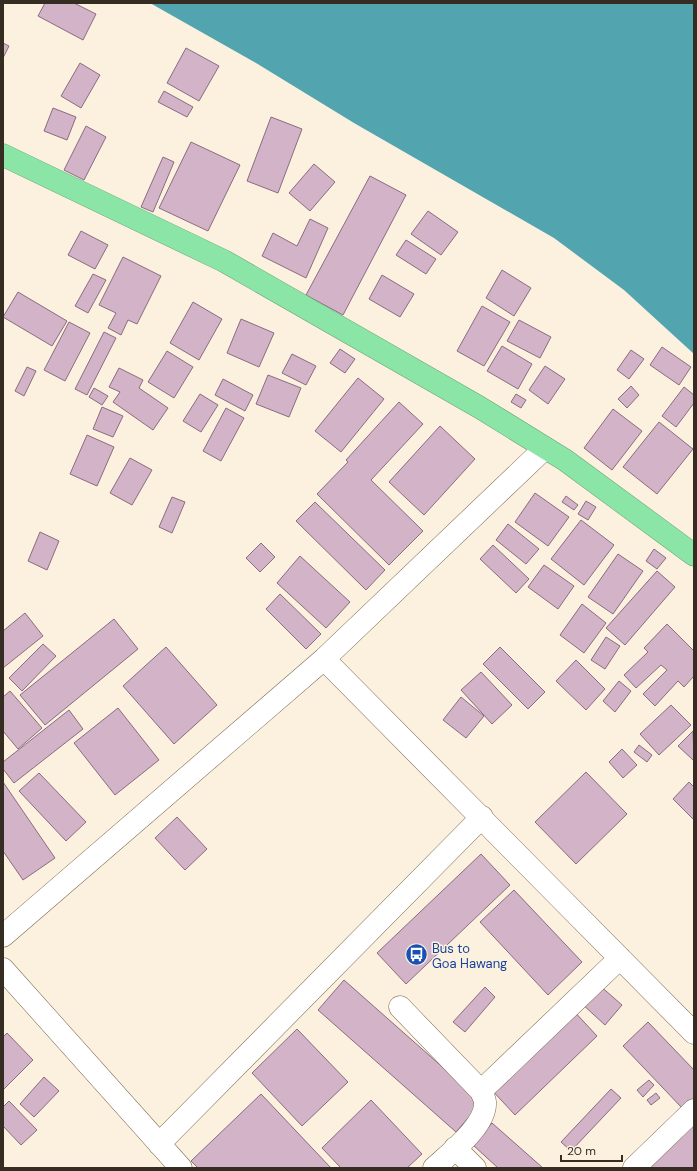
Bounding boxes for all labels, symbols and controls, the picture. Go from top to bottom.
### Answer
place label: Bus to Goa Hawang [432,940,507,972]
bus stop icon: Bus to Goa Hawang [403,942,429,968]
scale bar [561,1137,622,1163]
text: 20 m [567,1143,596,1159]

